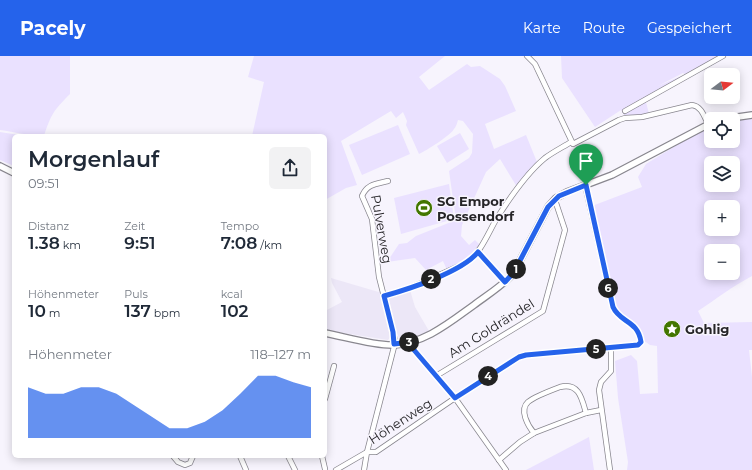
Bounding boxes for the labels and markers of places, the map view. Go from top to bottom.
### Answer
pin [569,144,603,185]
place label: SG Empor Possendorf [437,193,515,224]
sports icon: SG Empor Possendorf [414,198,434,218]
pin: 1 [506,259,526,279]
pin: 2 [421,269,441,289]
pin: 6 [598,278,618,298]
place icon: Gohlig [662,319,682,339]
place label: Gohlig [685,321,729,337]
pin: 3 [399,332,419,352]
pin: 5 [586,339,606,359]
pin: 4 [478,366,498,386]

